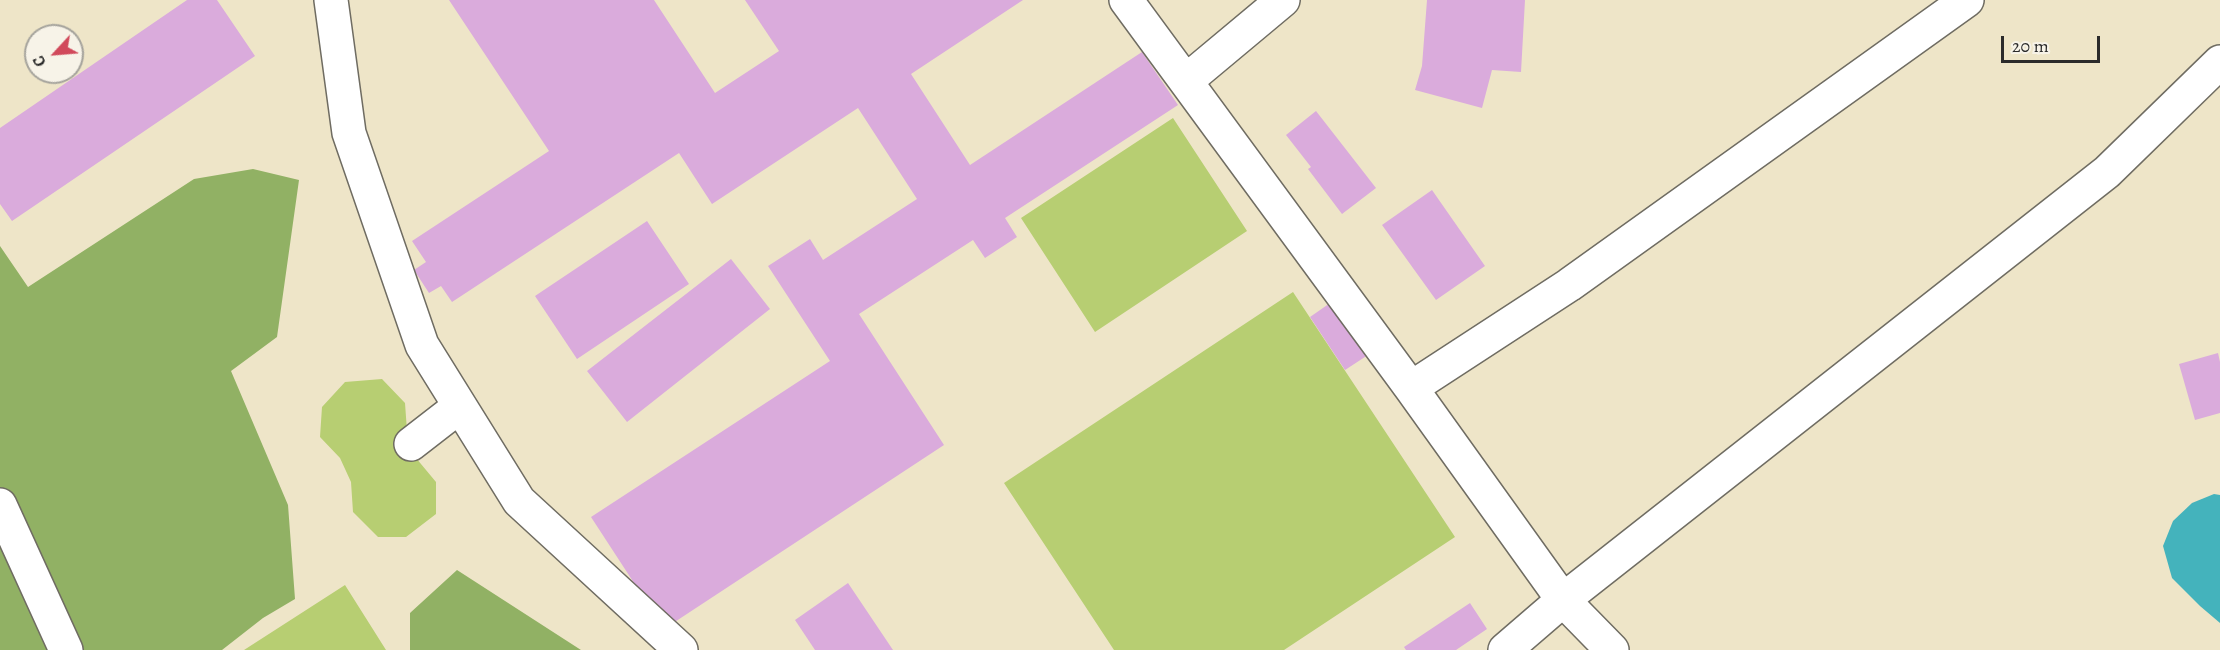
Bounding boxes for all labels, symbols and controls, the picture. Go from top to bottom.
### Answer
north arrow [24,24,84,84]
scale bar [2004,24,2103,62]
text: 20 m [2012,34,2049,58]
text: С [28,52,52,70]

